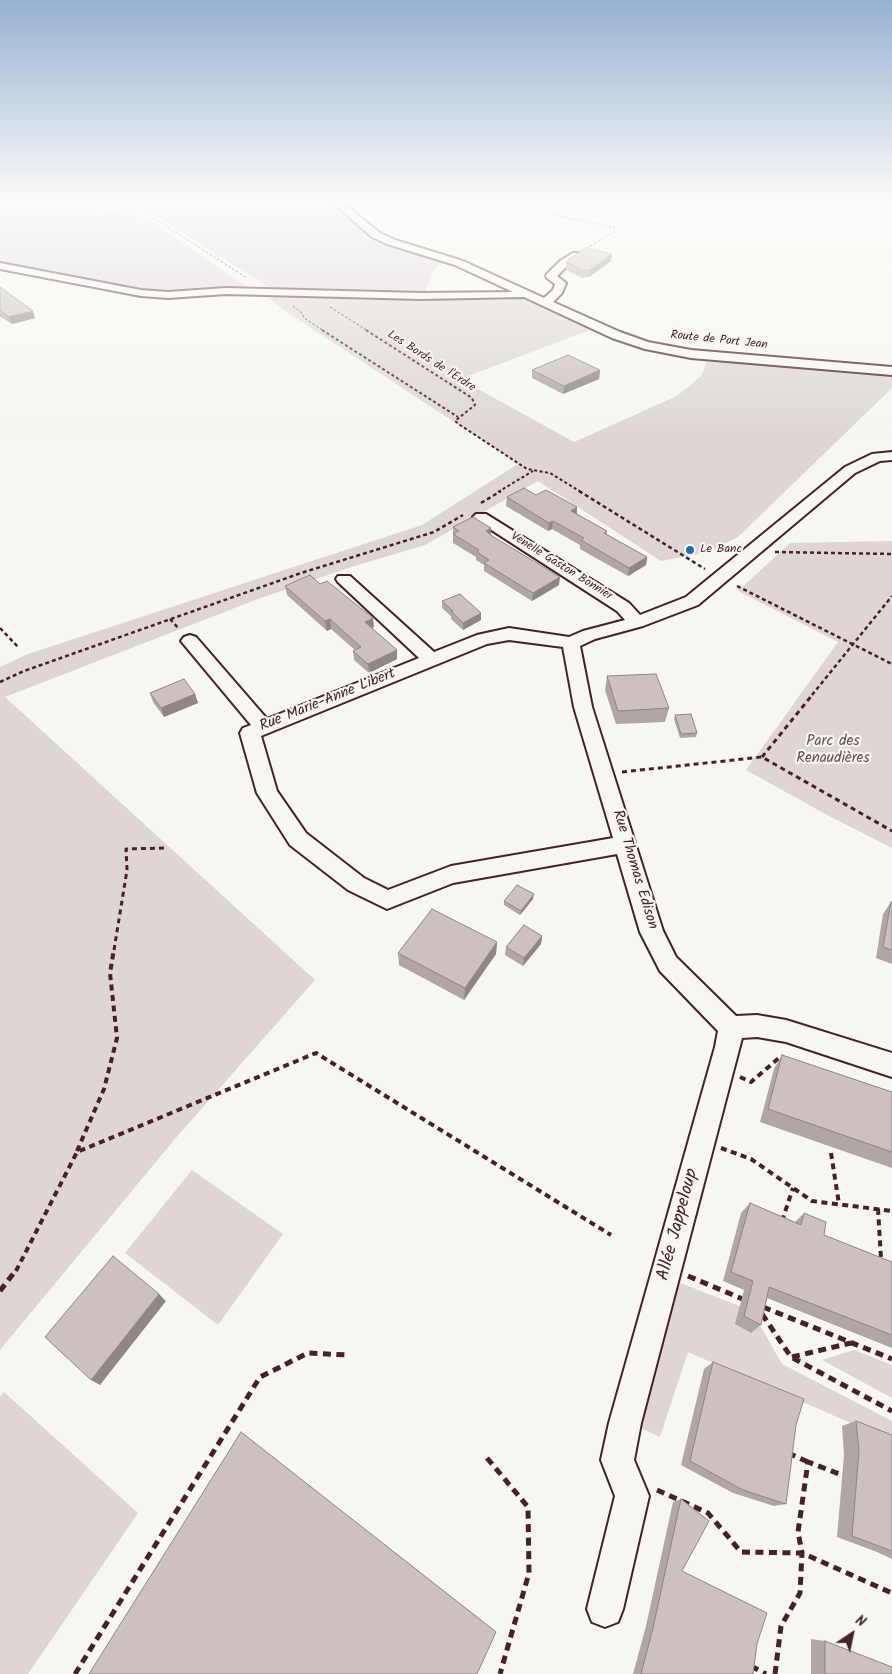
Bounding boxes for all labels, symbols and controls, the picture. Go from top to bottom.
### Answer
street label: Les Bords de l'Erdre [384,328,478,396]
street label: Route de Port Jean [670,329,768,353]
street label: Venelle Gaston Bonnier [508,530,614,604]
place label: Le Banc [700,543,742,557]
marker: Le Banc [684,544,696,556]
street label: Rue Marie-Anne Libert [257,666,399,736]
park label: Parc des Renaudières [796,733,870,768]
street label: Rue Thomas Edison [607,808,661,932]
street label: Allée Jappeloup [654,1167,704,1283]
north arrow [827,1609,877,1659]
text: N [851,1610,870,1633]

